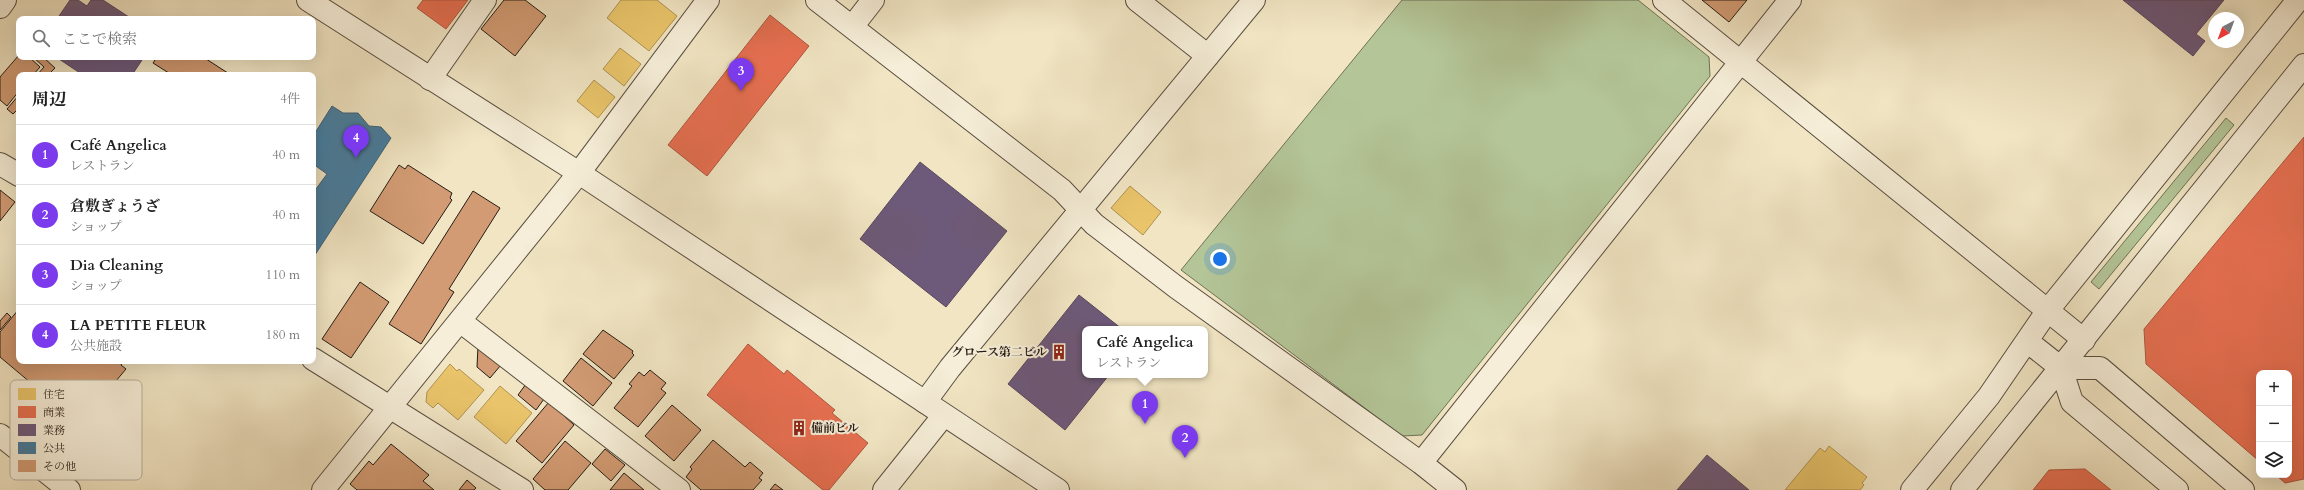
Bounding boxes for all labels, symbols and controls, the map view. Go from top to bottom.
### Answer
north arrow [2208,12,2244,48]
search box [16,16,316,60]
icon: search [30,27,52,49]
text: ここで検索 [62,29,137,49]
pin: 3 [728,58,754,91]
text: 周辺 [32,88,66,111]
text: 4件 [280,90,300,108]
pin: 4 [343,125,369,158]
text: Café Angelica [70,135,167,155]
text: 1 [42,146,48,164]
text: 40 m [272,146,300,164]
text: レストラン [70,157,135,175]
text: 倉敷ぎょうざ [70,196,160,216]
text: 2 [42,206,48,224]
text: 40 m [272,206,300,224]
text: ショップ [70,218,122,236]
your location [1210,249,1230,269]
text: Dia Cleaning [70,255,163,275]
text: 3 [42,266,48,284]
text: 110 m [266,266,300,284]
text: ショップ [70,277,122,295]
text: LA PETITE FLEUR [70,315,207,335]
text: 4 [42,326,48,344]
text: 180 m [266,326,300,344]
popup [1082,326,1208,378]
text: Café Angelica [1097,332,1193,352]
text: 公共施設 [70,337,122,355]
building icon: グロース第二ビル [1050,343,1068,361]
place label: グロース第二ビル [952,344,1047,360]
text: レストラン [1097,354,1161,372]
map controls [2256,370,2292,478]
button: + [2256,370,2292,406]
legend [10,380,142,480]
text: 住宅 [43,387,65,402]
pin: 1 [1132,391,1158,424]
text: 商業 [43,405,65,420]
button: − [2256,406,2292,442]
building icon: 備前ビル [790,419,808,437]
place label: 備前ビル [811,420,859,436]
text: 業務 [43,423,65,438]
pin: 2 [1172,425,1198,458]
text: 公共 [43,441,65,456]
button: layers [2256,442,2292,478]
text: その他 [43,459,76,474]

